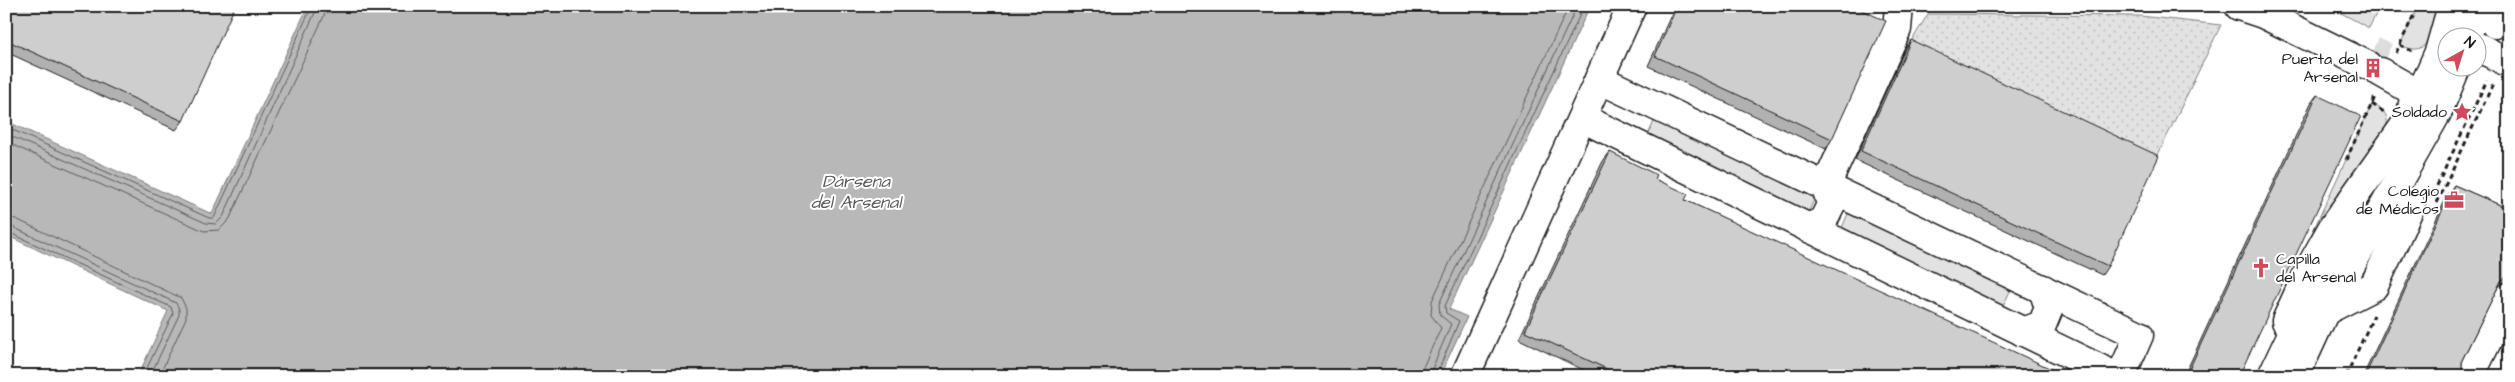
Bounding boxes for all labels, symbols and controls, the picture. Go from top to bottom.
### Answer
north arrow [2438,28,2488,78]
text: N [2460,32,2479,53]
place label: Puerta del Arsenal [2282,48,2358,88]
building icon: Puerta del Arsenal [2362,57,2384,79]
place label: Soldado [2392,101,2447,123]
place icon: Soldado [2451,101,2473,123]
water label: Dársena del Arsenal [811,169,903,215]
place label: Colegio de Médicos [2356,180,2439,220]
office icon: Colegio de Médicos [2443,189,2465,211]
place label: Capilla del Arsenal [2276,248,2356,288]
church icon: Capilla del Arsenal [2250,257,2272,279]

